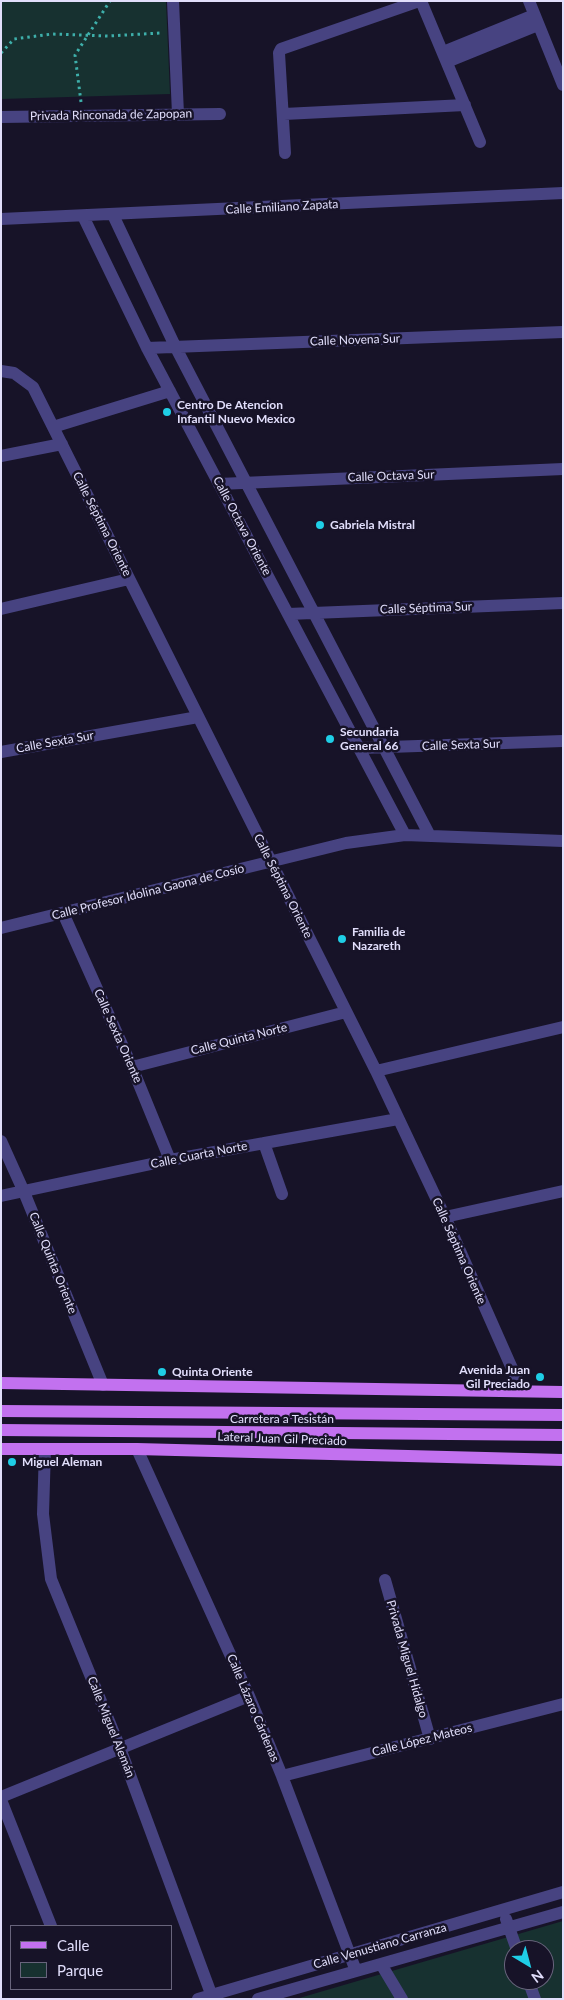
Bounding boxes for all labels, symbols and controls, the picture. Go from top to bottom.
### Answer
street label: Privada Rinconada de Zapopan [30,106,192,124]
street label: Calle Emiliano Zapata [225,197,339,217]
street label: Calle Novena Sur [310,331,400,349]
place label: Centro De Atencion Infantil Nuevo Mexico [177,398,295,426]
marker: Centro De Atencion Infantil Nuevo Mexico [161,406,173,418]
street label: Calle Octava Sur [347,467,435,485]
street label: Calle Séptima Oriente [69,469,135,579]
street label: Calle Octava Oriente [210,474,274,578]
place label: Gabriela Mistral [330,518,415,532]
marker: Gabriela Mistral [314,519,326,531]
street label: Calle Séptima Sur [380,599,472,617]
place label: Secundaria General 66 [340,725,399,753]
street label: Calle Sexta Sur [15,728,95,756]
marker: Secundaria General 66 [324,733,336,745]
street label: Calle Sexta Sur [421,736,501,754]
street label: Calle Séptima Oriente [250,831,316,941]
street label: Calle Profesor Idolina Gaona de Cosío [50,861,246,923]
place label: Familia de Nazareth [352,925,405,953]
marker: Familia de Nazareth [336,933,348,945]
street label: Calle Sexta Oriente [91,987,145,1085]
street label: Calle Quinta Norte [189,1020,289,1058]
street label: Calle Cuarta Norte [149,1139,249,1171]
street label: Calle Séptima Oriente [429,1195,489,1307]
street label: Calle Quinta Oriente [26,1210,80,1316]
place label: Avenida Juan Gil Preciado [459,1363,530,1391]
place label: Quinta Oriente [172,1365,253,1379]
marker: Quinta Oriente [156,1366,168,1378]
marker: Avenida Juan Gil Preciado [534,1371,546,1383]
street label: Carretera a Tesistán [230,1412,334,1426]
street label: Lateral Juan Gil Preciado [217,1430,347,1448]
place label: Miguel Aleman [22,1455,102,1469]
marker: Miguel Aleman [6,1456,18,1468]
street label: Privada Miguel Hidalgo [383,1599,431,1719]
street label: Calle Lázaro Cárdenas [224,1652,282,1764]
street label: Calle Miguel Alemán [84,1674,138,1780]
street label: Calle López Mateos [370,1721,474,1759]
street label: Calle Venustiano Carranza [312,1920,448,1972]
legend [10,1925,172,1990]
text: Calle [57,1936,89,1954]
north arrow [504,1940,554,1990]
text: Parque [57,1961,103,1979]
text: N [528,1967,547,1987]

